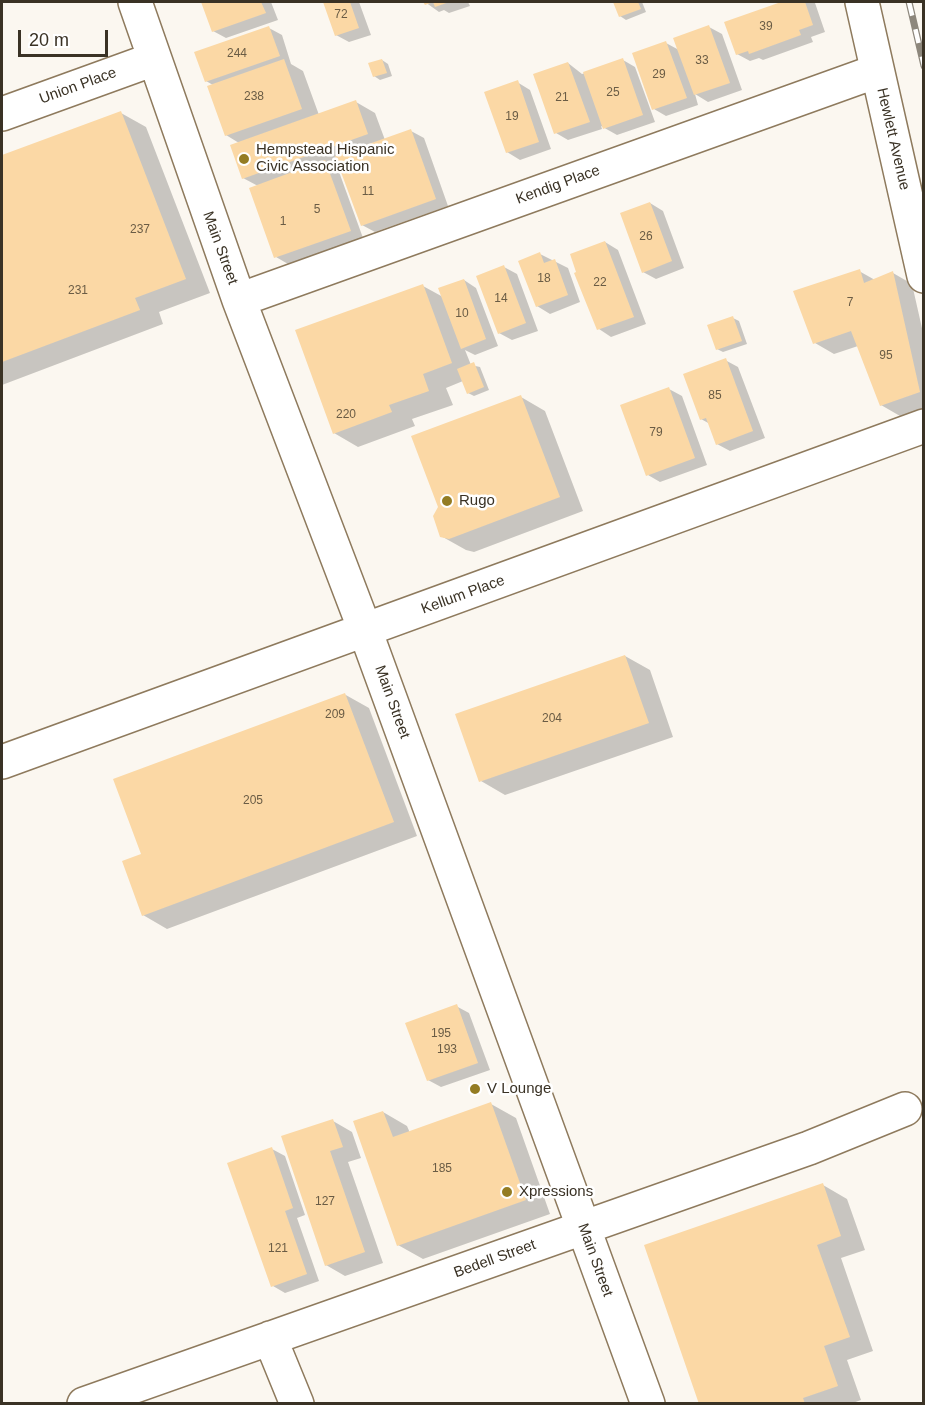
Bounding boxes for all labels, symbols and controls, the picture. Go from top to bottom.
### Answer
house number: 72 [334,8,348,22]
scale bar [21,18,111,56]
house number: 39 [759,20,773,34]
text: 20 m [29,30,69,50]
house number: 244 [227,47,247,61]
house number: 33 [695,54,709,68]
street label: Union Place [37,64,119,108]
house number: 29 [652,68,666,82]
house number: 25 [606,86,620,100]
street label: Hewlett Avenue [872,86,914,192]
house number: 238 [244,90,264,104]
house number: 21 [555,91,569,105]
house number: 19 [505,110,519,124]
place label: Hempstead Hispanic Civic Association [256,141,394,176]
marker: Hempstead Hispanic Civic Association [237,152,251,166]
street label: Kendig Place [513,161,603,209]
house number: 11 [362,185,374,199]
house number: 5 [314,203,320,217]
street label: Main Street [198,209,242,287]
house number: 1 [280,215,286,229]
house number: 237 [130,223,150,237]
house number: 26 [639,230,653,244]
house number: 18 [537,272,551,286]
house number: 22 [593,276,607,290]
house number: 231 [68,284,88,298]
house number: 14 [494,292,508,306]
house number: 7 [847,296,853,310]
house number: 10 [455,307,469,321]
house number: 95 [879,349,893,363]
house number: 85 [708,389,722,403]
house number: 220 [336,408,356,422]
house number: 79 [649,426,663,440]
place label: Rugo [459,492,495,510]
marker: Rugo [440,494,454,508]
street label: Kellum Place [419,572,507,618]
street label: Main Street [370,663,414,741]
house number: 209 [325,708,345,722]
house number: 204 [542,712,562,726]
house number: 205 [243,794,263,808]
house number: 195 [431,1027,451,1041]
house number: 193 [437,1043,457,1057]
place label: V Lounge [487,1080,551,1098]
marker: V Lounge [468,1082,482,1096]
house number: 185 [432,1162,452,1176]
place label: Xpressions [519,1183,593,1201]
marker: Xpressions [500,1185,514,1199]
house number: 127 [315,1195,335,1209]
street label: Main Street [573,1221,617,1299]
street label: Bedell Street [452,1236,538,1282]
house number: 121 [268,1242,288,1256]

